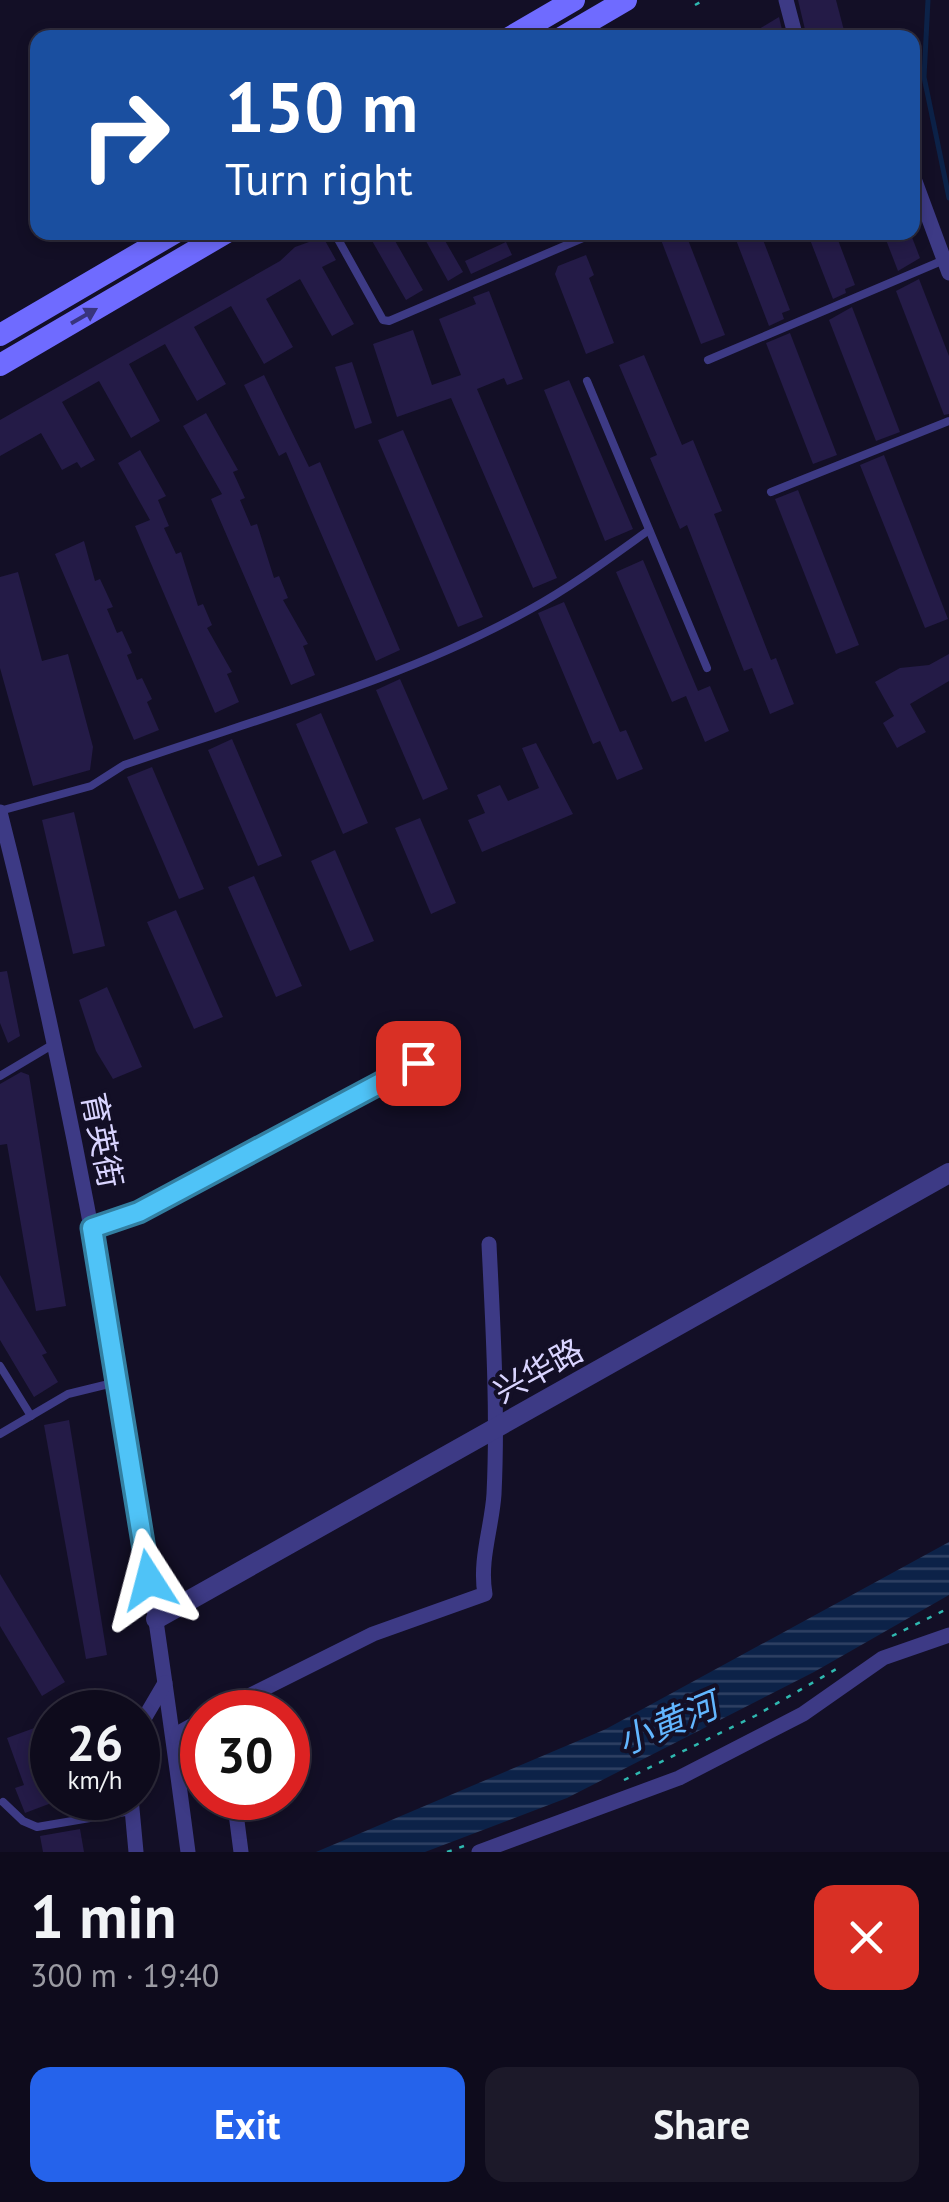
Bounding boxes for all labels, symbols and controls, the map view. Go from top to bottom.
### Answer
text: 150 m [225,61,418,151]
icon: right [60,70,190,200]
text: Turn right [225,149,413,207]
one-way arrow [70,308,98,325]
pin [376,1021,461,1106]
icon: arrive [391,1036,446,1091]
street label: 育英街 [73,1089,133,1191]
street label: 兴华路 [486,1328,590,1412]
position arrow [97,1528,201,1632]
water label: 小黄河 [610,1679,730,1765]
speed limit sign: 30 [180,1690,310,1820]
text: 26 [67,1710,123,1775]
text: km/h [68,1764,122,1796]
text: 1 min [30,1877,176,1955]
button: close [814,1885,919,1990]
text: 300 m · 19:40 [30,1954,219,1996]
button: Exit [30,2067,465,2182]
button: Share [485,2067,919,2182]

